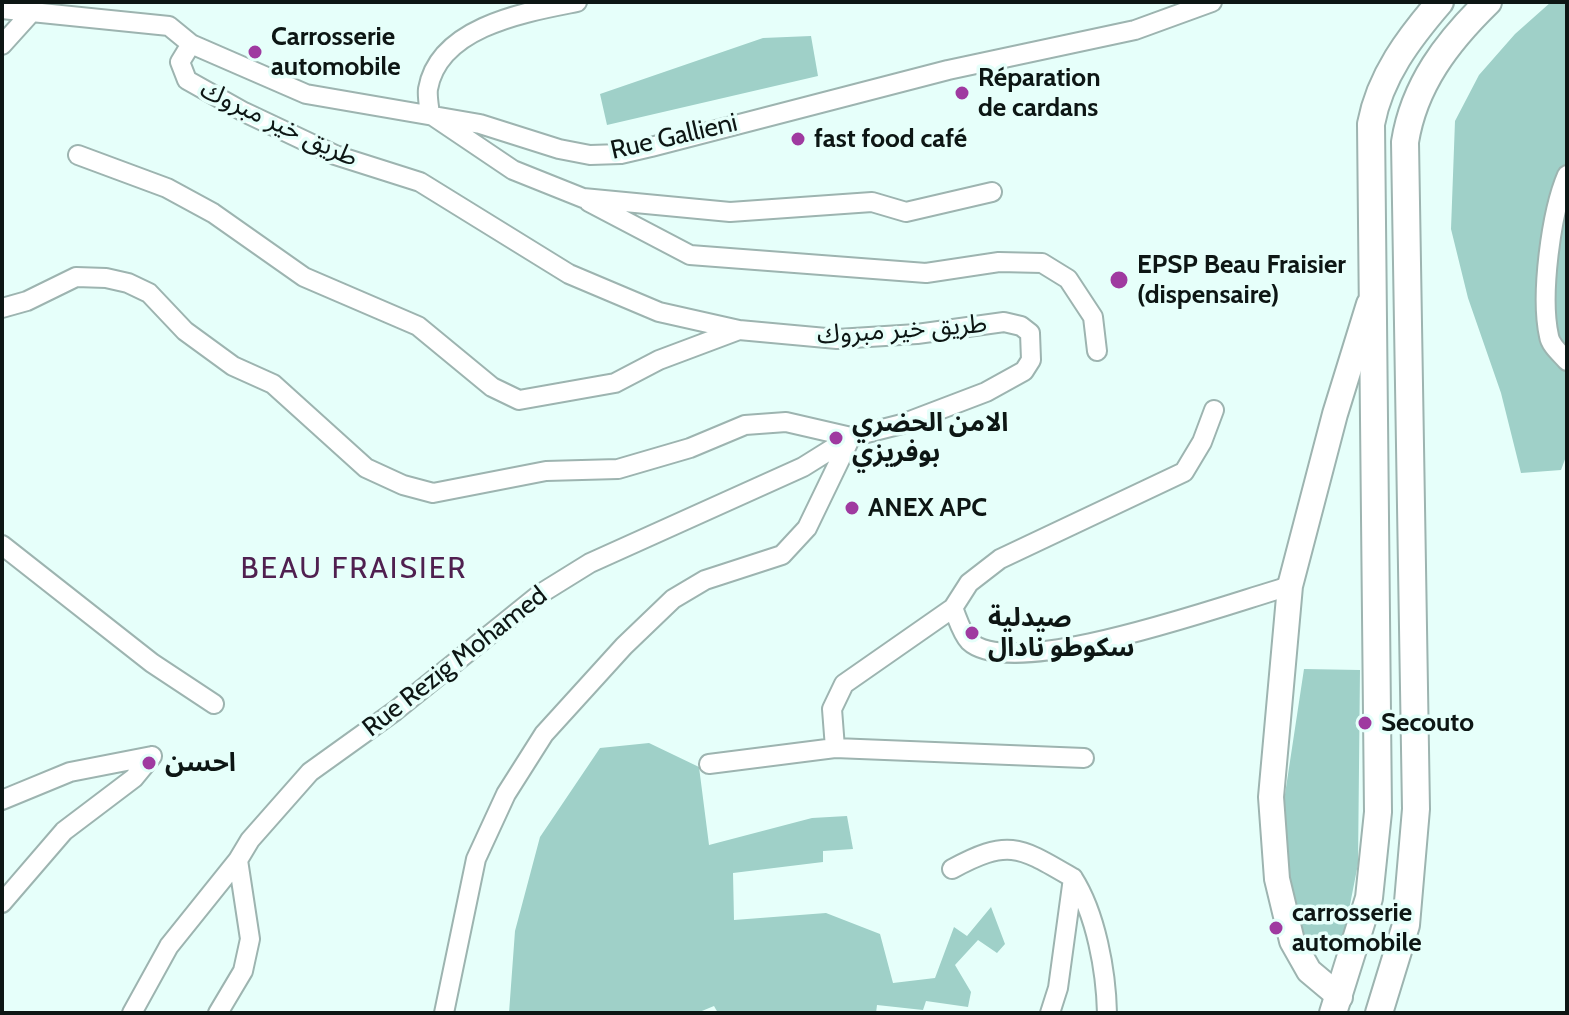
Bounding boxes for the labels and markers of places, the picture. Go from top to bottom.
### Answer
place label: Carrosserie automobile [271,21,401,82]
marker: Carrosserie automobile [246,43,264,61]
place label: Réparation de cardans [978,62,1101,124]
marker: Réparation de cardans [953,84,971,102]
place label: fast food café [814,123,967,155]
marker: fast food café [789,130,807,148]
place label: EPSP Beau Fraisier (dispensaire) [1137,249,1346,310]
marker: EPSP Beau Fraisier (dispensaire) [1108,269,1130,291]
place label: الامن الحضري بوفريزي [852,407,1008,468]
marker: الامن الحضري بوفريزي [827,429,845,447]
place label: ANEX APC [868,492,987,524]
marker: ANEX APC [843,499,861,517]
place label: صيدلية سكوطو نادال [988,602,1134,664]
marker: صيدلية سكوطو نادال [963,624,981,642]
place label: Secouto [1381,707,1474,739]
marker: Secouto [1356,714,1374,732]
place label: احسن [165,747,236,779]
marker: احسن [140,754,158,772]
place label: carrosserie automobile [1292,897,1422,958]
marker: carrosserie automobile [1267,919,1285,937]

